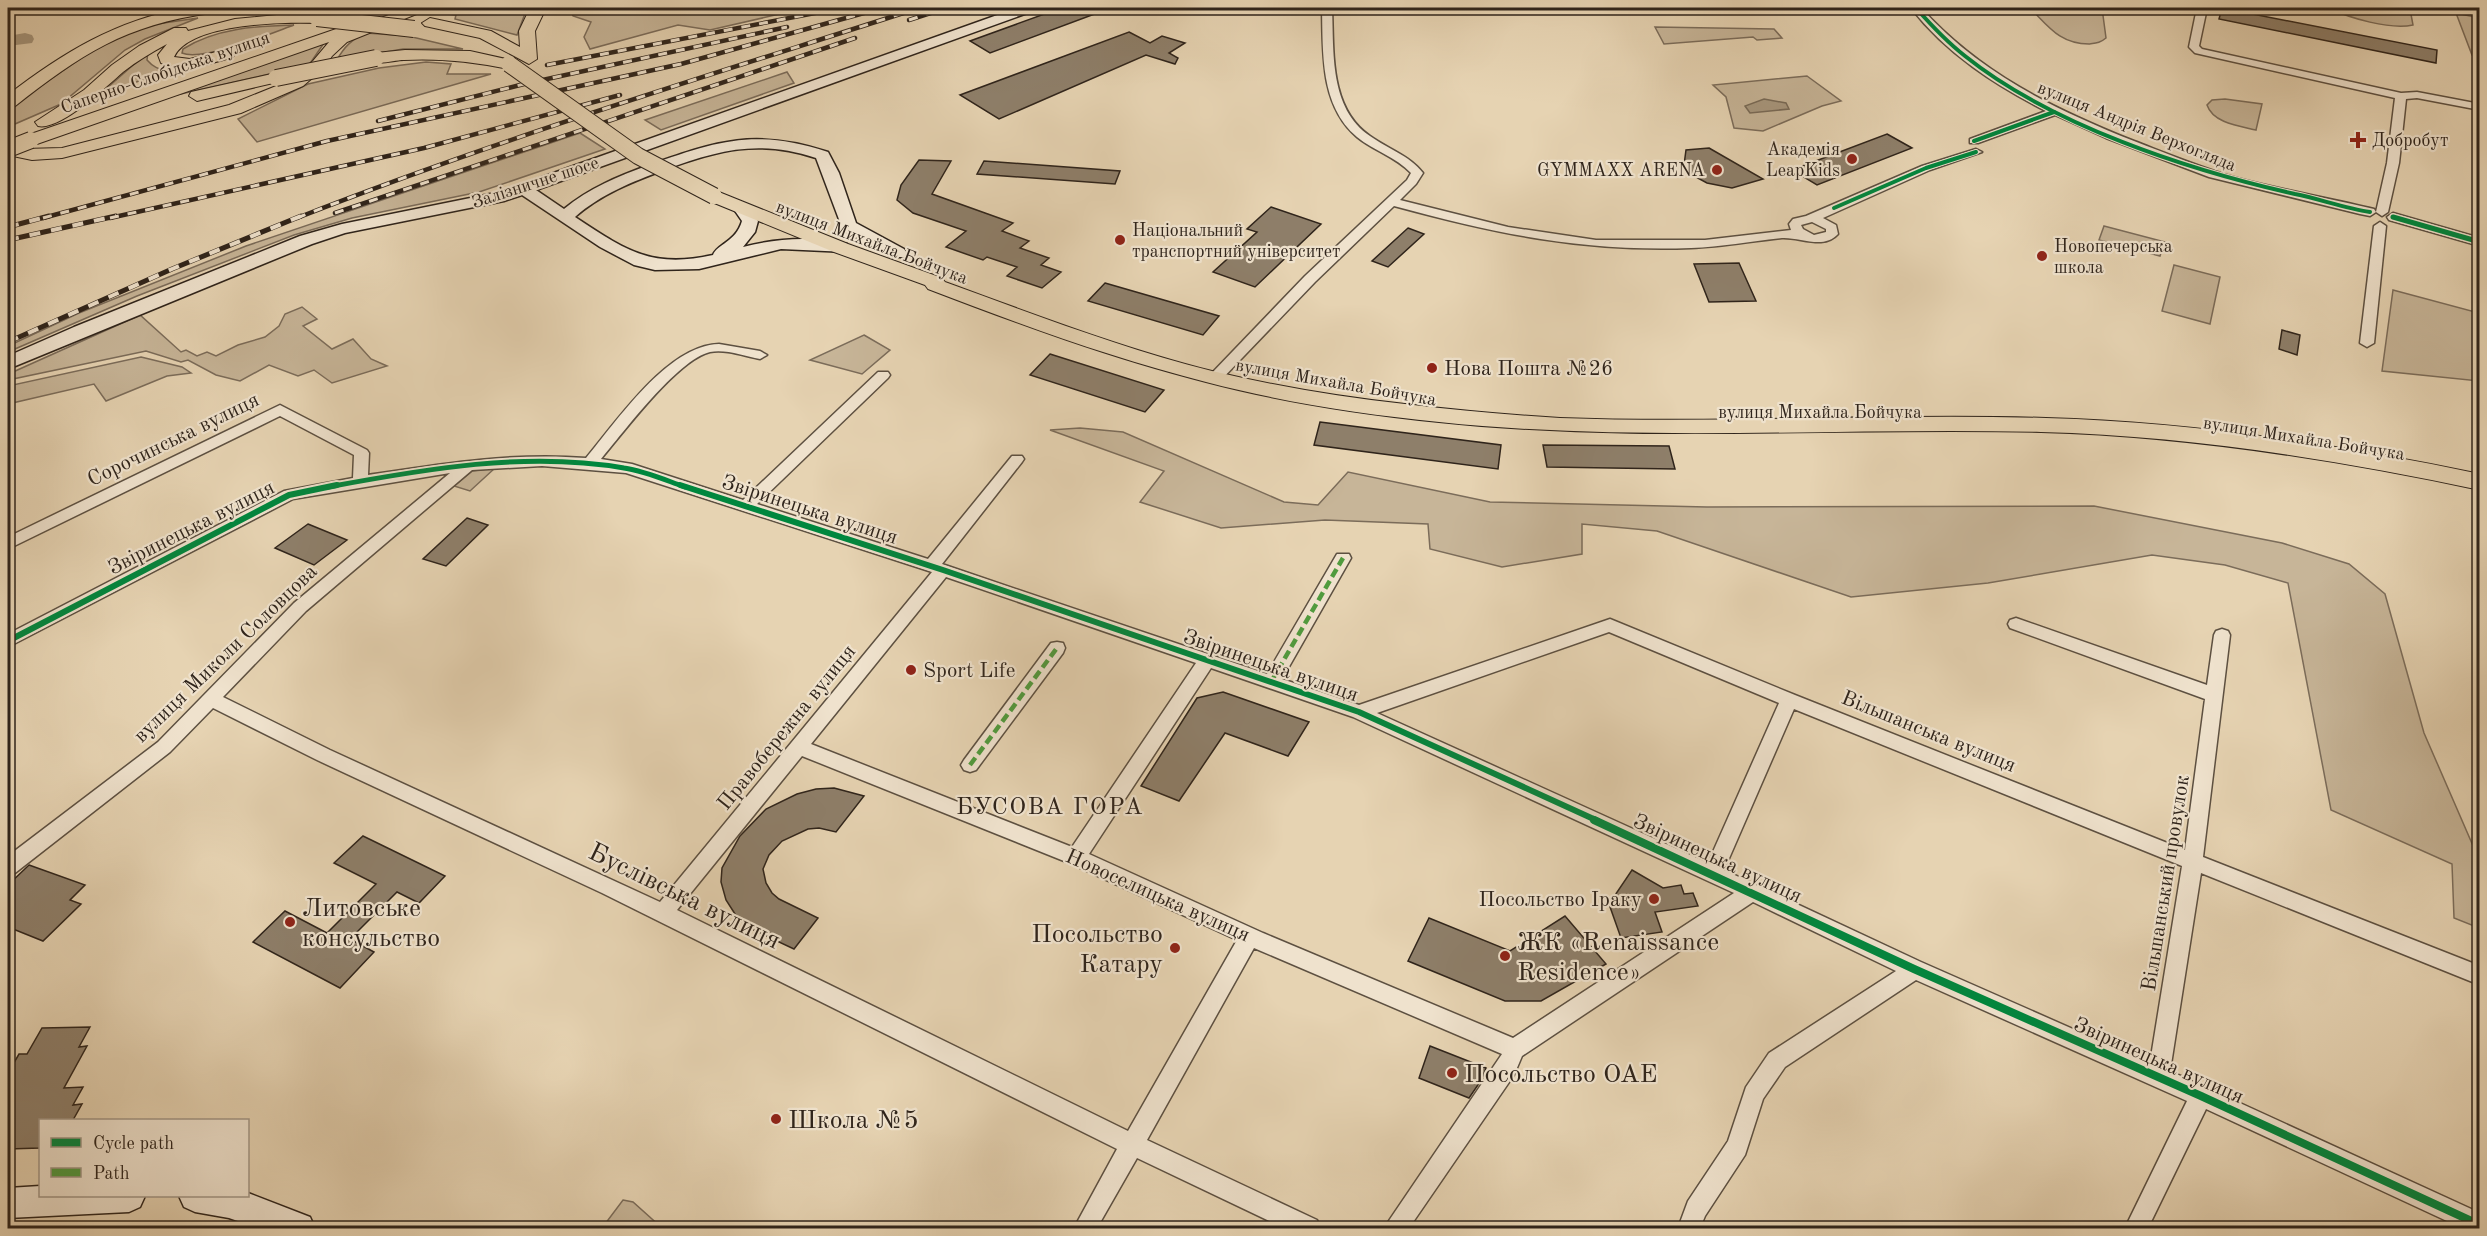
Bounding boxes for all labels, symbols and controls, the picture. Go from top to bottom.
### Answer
street label: Саперно-Слобідська вулиця [58,29,272,117]
street label: вулиця Андрія Верхогляда [2035,79,2238,175]
marker: Добробут [2349,131,2367,149]
place label: Добробут [2372,132,2448,150]
place label: Академія LeapKids [1766,141,1840,180]
marker: Академія LeapKids [1845,152,1859,166]
street label: Залізничне шосе [470,154,601,212]
place label: GYMMAXX ARENA [1537,162,1705,180]
marker: GYMMAXX ARENA [1710,163,1724,177]
street label: вулиця Михайла Бойчука [773,198,970,288]
place label: Національний транспортний університет [1132,222,1341,261]
marker: Національний транспортний університет [1113,233,1127,247]
place label: Новопечерська школа [2054,238,2173,277]
marker: Новопечерська школа [2035,249,2049,263]
street label: вулиця Михайла Бойчука [1234,356,1438,410]
place label: Нова Пошта №26 [1444,359,1613,380]
marker: Нова Пошта №26 [1425,361,1439,375]
street label: Сорочинська вулиця [85,390,263,491]
street label: вулиця Михайла Бойчука [1718,404,1922,422]
street label: вулиця Михайла Бойчука [2202,414,2406,464]
street label: Звіринецька вулиця [719,472,900,549]
street label: Звіринецька вулиця [105,477,278,579]
street label: вулиця Миколи Соловцова [130,561,322,747]
street label: Звіринецька вулиця [1180,627,1361,706]
street label: Правобережна вулиця [714,641,860,815]
place label: Sport Life [923,661,1015,682]
marker: Sport Life [904,663,918,677]
street label: Вільшанська вулиця [1838,688,2019,777]
street label: Вільшанський провулок [2139,773,2194,993]
district label: БУСОВА ГОРА [956,796,1144,820]
street label: Звіринецька вулиця [1630,811,1805,908]
street label: Буслівська вулиця [584,839,784,954]
street label: Новоселицька вулиця [1062,846,1253,947]
place label: Посольство Іраку [1478,890,1642,911]
marker: Посольство Іраку [1647,892,1661,906]
place label: Литовське консульство [302,896,440,952]
marker: Литовське консульство [283,915,297,929]
place label: Посольство Катару [1031,922,1163,978]
place label: ЖК «Renaissance Residence» [1517,930,1719,986]
marker: Посольство Катару [1168,941,1182,955]
marker: ЖК «Renaissance Residence» [1498,949,1512,963]
street label: Звіринецька вулиця [2070,1014,2247,1108]
place label: Посольство ОАЕ [1464,1062,1658,1088]
marker: Посольство ОАЕ [1445,1066,1459,1080]
place label: Школа №5 [788,1108,919,1134]
marker: Школа №5 [769,1112,783,1126]
legend [39,1119,249,1197]
text: Cycle path [93,1135,174,1153]
text: Path [93,1165,130,1183]

